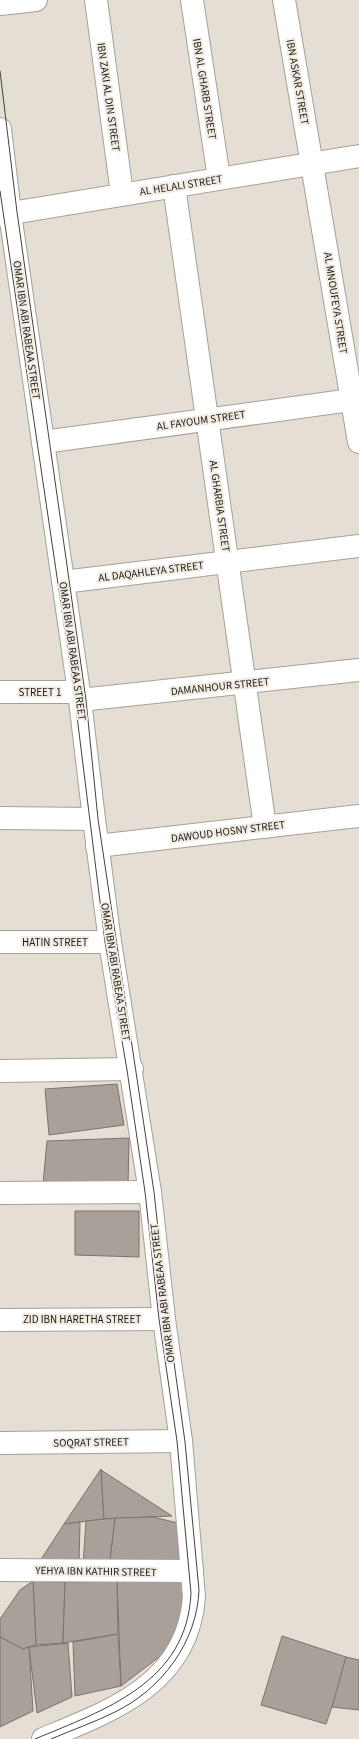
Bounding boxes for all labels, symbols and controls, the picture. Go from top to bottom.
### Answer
street label: IBN AL GHARB STREET [189,37,220,141]
street label: IBN ASKAR STREET [283,38,312,126]
street label: IBN ZAKI AL DIN STREET [93,42,124,153]
street label: AL HELALI STREET [139,172,224,199]
street label: AL MNOUFEYA STREET [320,251,351,355]
street label: OMAR IBN ABI RABEAA STREET [9,260,44,400]
street label: AL FAYOUM STREET [156,407,246,434]
street label: AL GHARBIA STREET [206,459,233,553]
street label: AL DAQAHLEYA STREET [98,558,205,585]
street label: OMAR IBN ABI RABEAA STREET [55,581,90,721]
street label: DAMANHOUR STREET [170,674,270,699]
street label: STREET 1 [19,685,61,700]
street label: DAWOUD HOSNY STREET [170,817,286,846]
street label: OMAR IBN ABI RABEAA STREET [97,902,134,1042]
street label: HATIN STREET [22,935,88,950]
street label: OMAR IBN ABI RABEAA STREET [147,1223,178,1363]
street label: ZID IBN HARETHA STREET [23,1312,141,1327]
street label: SOQRAT STREET [53,1434,129,1451]
street label: YEHYA IBN KATHIR STREET [34,1563,157,1580]

